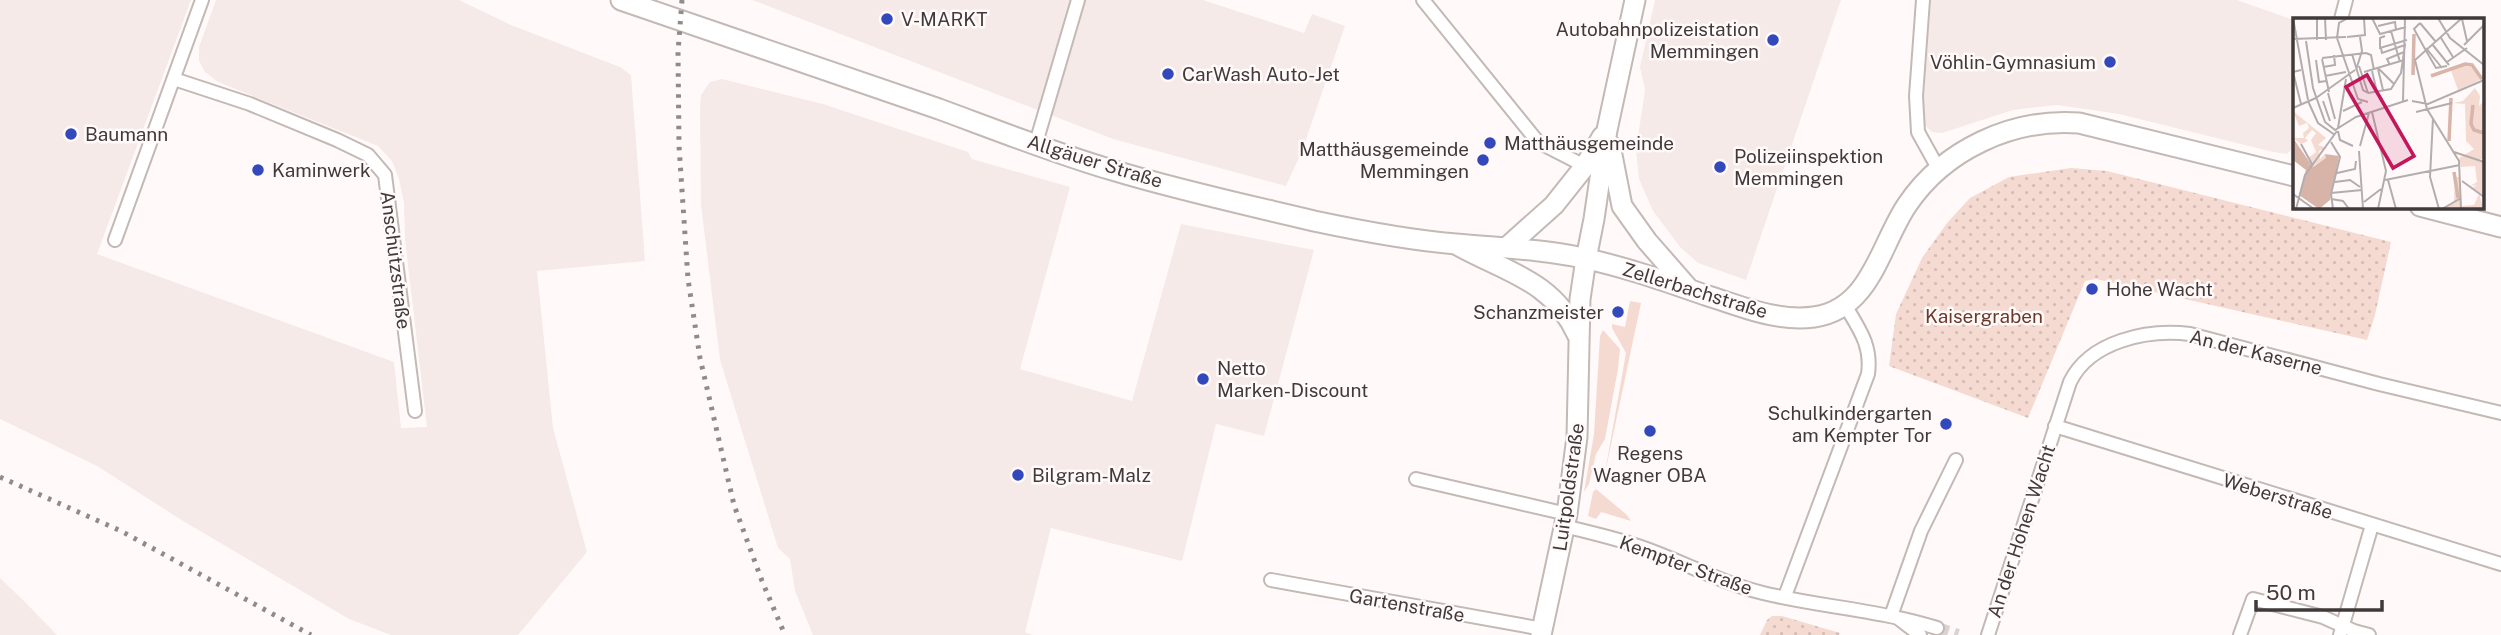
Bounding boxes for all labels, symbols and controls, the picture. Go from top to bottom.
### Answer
place label: V-MARKT [901,8,988,30]
marker: V-MARKT [879,11,895,27]
place label: Autobahnpolizeistation Memmingen [1556,18,1759,62]
inset map [2293,18,2484,208]
marker: Autobahnpolizeistation Memmingen [1765,32,1781,48]
place label: Vöhlin-Gymnasium [1930,51,2096,73]
marker: Vöhlin-Gymnasium [2102,54,2118,70]
place label: CarWash Auto-Jet [1182,63,1340,85]
marker: CarWash Auto-Jet [1160,66,1176,82]
place label: Baumann [85,123,168,145]
marker: Baumann [63,126,79,142]
street label: Allgäuer Straße [1025,130,1165,192]
place label: Matthäusgemeinde [1504,132,1674,154]
marker: Matthäusgemeinde [1482,135,1498,151]
place label: Matthäusgemeinde Memmingen [1299,138,1469,182]
place label: Polizeiinspektion Memmingen [1734,145,1883,189]
marker: Matthäusgemeinde Memmingen [1475,152,1491,168]
place label: Kaminwerk [272,159,371,181]
marker: Polizeiinspektion Memmingen [1712,159,1728,175]
marker: Kaminwerk [250,162,266,178]
street label: Anschützstraße [377,190,415,330]
street label: Zellerbachstraße [1620,257,1770,323]
place label: Hohe Wacht [2106,278,2213,300]
marker: Hohe Wacht [2084,281,2100,297]
place label: Schanzmeister [1473,301,1604,323]
marker: Schanzmeister [1610,304,1626,320]
park label: Kaisergraben [1925,305,2043,327]
street label: An der Kaserne [2187,325,2325,379]
place label: Netto Marken-Discount [1217,357,1368,401]
marker: Netto Marken-Discount [1195,371,1211,387]
place label: Schulkindergarten am Kempter Tor [1768,402,1932,446]
marker: Schulkindergarten am Kempter Tor [1938,416,1954,432]
street label: Luitpoldstraße [1548,421,1588,553]
marker: Regens Wagner OBA [1642,423,1658,439]
place label: Regens Wagner OBA [1593,442,1707,486]
street label: An der Hohen Wacht [1983,442,2059,620]
place label: Bilgram-Malz [1032,464,1151,486]
marker: Bilgram-Malz [1010,467,1026,483]
street label: Weberstraße [2220,469,2336,523]
street label: Kempter Straße [1617,531,1755,599]
scale bar [2256,568,2382,612]
text: 50 m [2266,580,2316,605]
street label: Gartenstraße [1348,584,1466,626]

